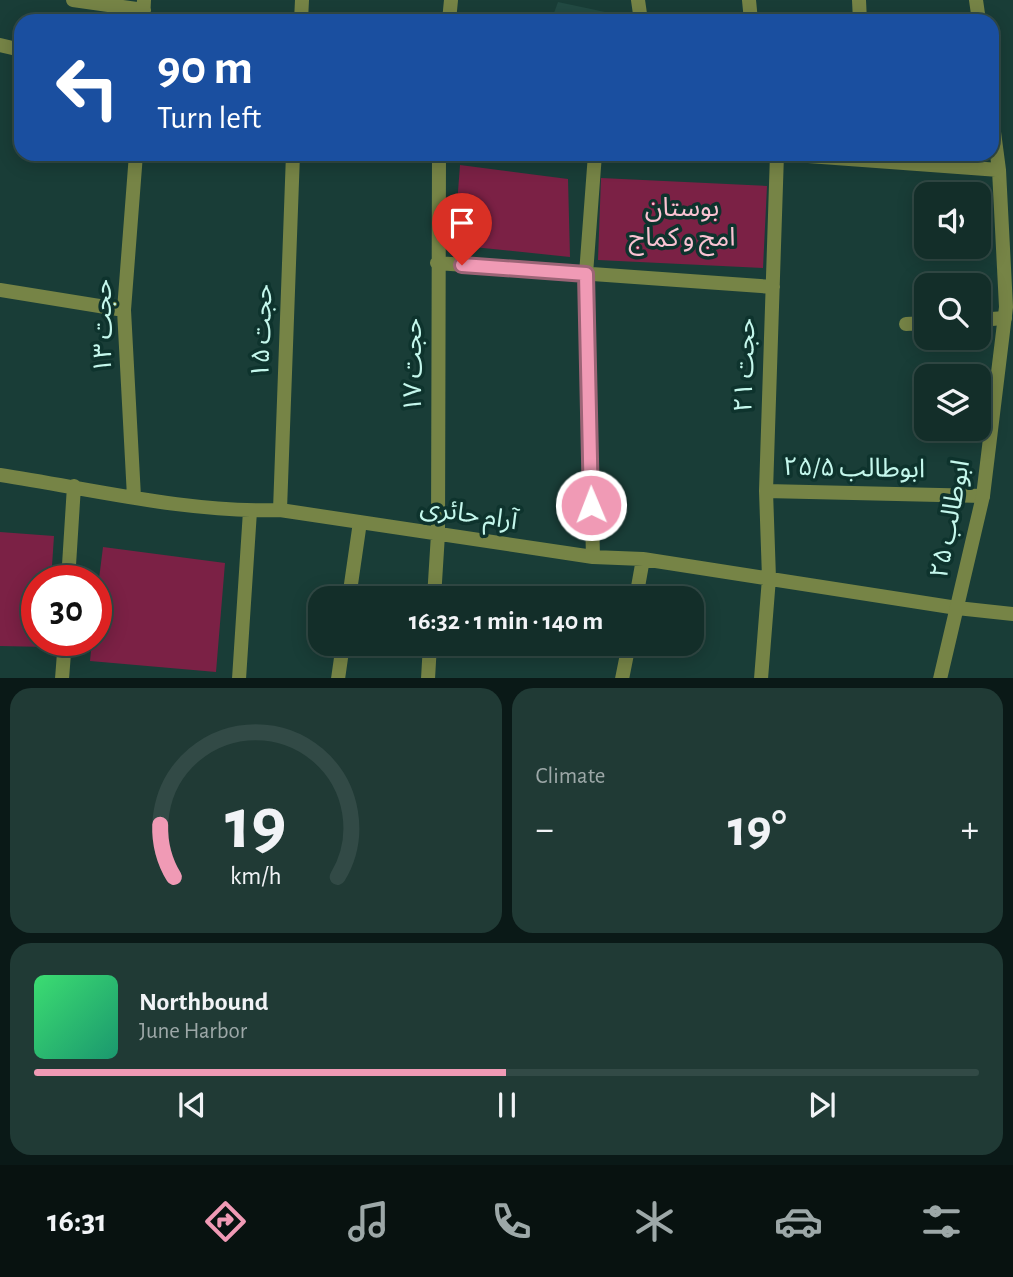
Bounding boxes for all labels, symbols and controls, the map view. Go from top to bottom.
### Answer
icon: left [42,42,133,133]
text: 90 m [157,44,253,93]
text: Turn left [157,102,261,134]
map controls [914,182,991,441]
button: sound [914,182,991,259]
pin [432,193,492,265]
park label: بوستان امج و کماج [629,195,735,257]
icon: arrive [443,204,481,242]
button: search [914,273,991,350]
street label: حجت ۱۳ [90,279,116,373]
street label: حجت ۱۵ [247,283,277,379]
street label: حجت ۲۱ [730,317,760,413]
street label: حجت ۱۷ [400,318,426,412]
button: layers [914,364,991,441]
street label: ابوطالب ۲۵/۵ [783,454,925,483]
street label: ابوطالب ۲۵ [926,458,975,580]
position arrow [554,468,628,542]
street label: آرام حائری [418,492,521,541]
speed limit sign: 30 [21,565,112,656]
text: 16:32 · 1 min · 140 m [409,608,603,634]
text: Climate [536,765,605,788]
text: 19 [225,789,286,862]
text: 19° [728,803,787,855]
text: − [536,811,554,849]
text: + [961,811,979,849]
text: km/h [230,863,282,888]
text: Northbound [139,989,268,1015]
text: June Harbor [139,1020,247,1043]
icon: previous [173,1086,211,1124]
icon: pause [488,1086,526,1124]
icon: next [803,1086,841,1124]
icon: directions [201,1197,250,1246]
icon: music [344,1197,393,1246]
icon: phone [487,1197,536,1246]
icon: climate [630,1197,679,1246]
icon: car [774,1197,823,1246]
icon: filters [917,1197,966,1246]
text: 16:31 [47,1205,107,1237]

